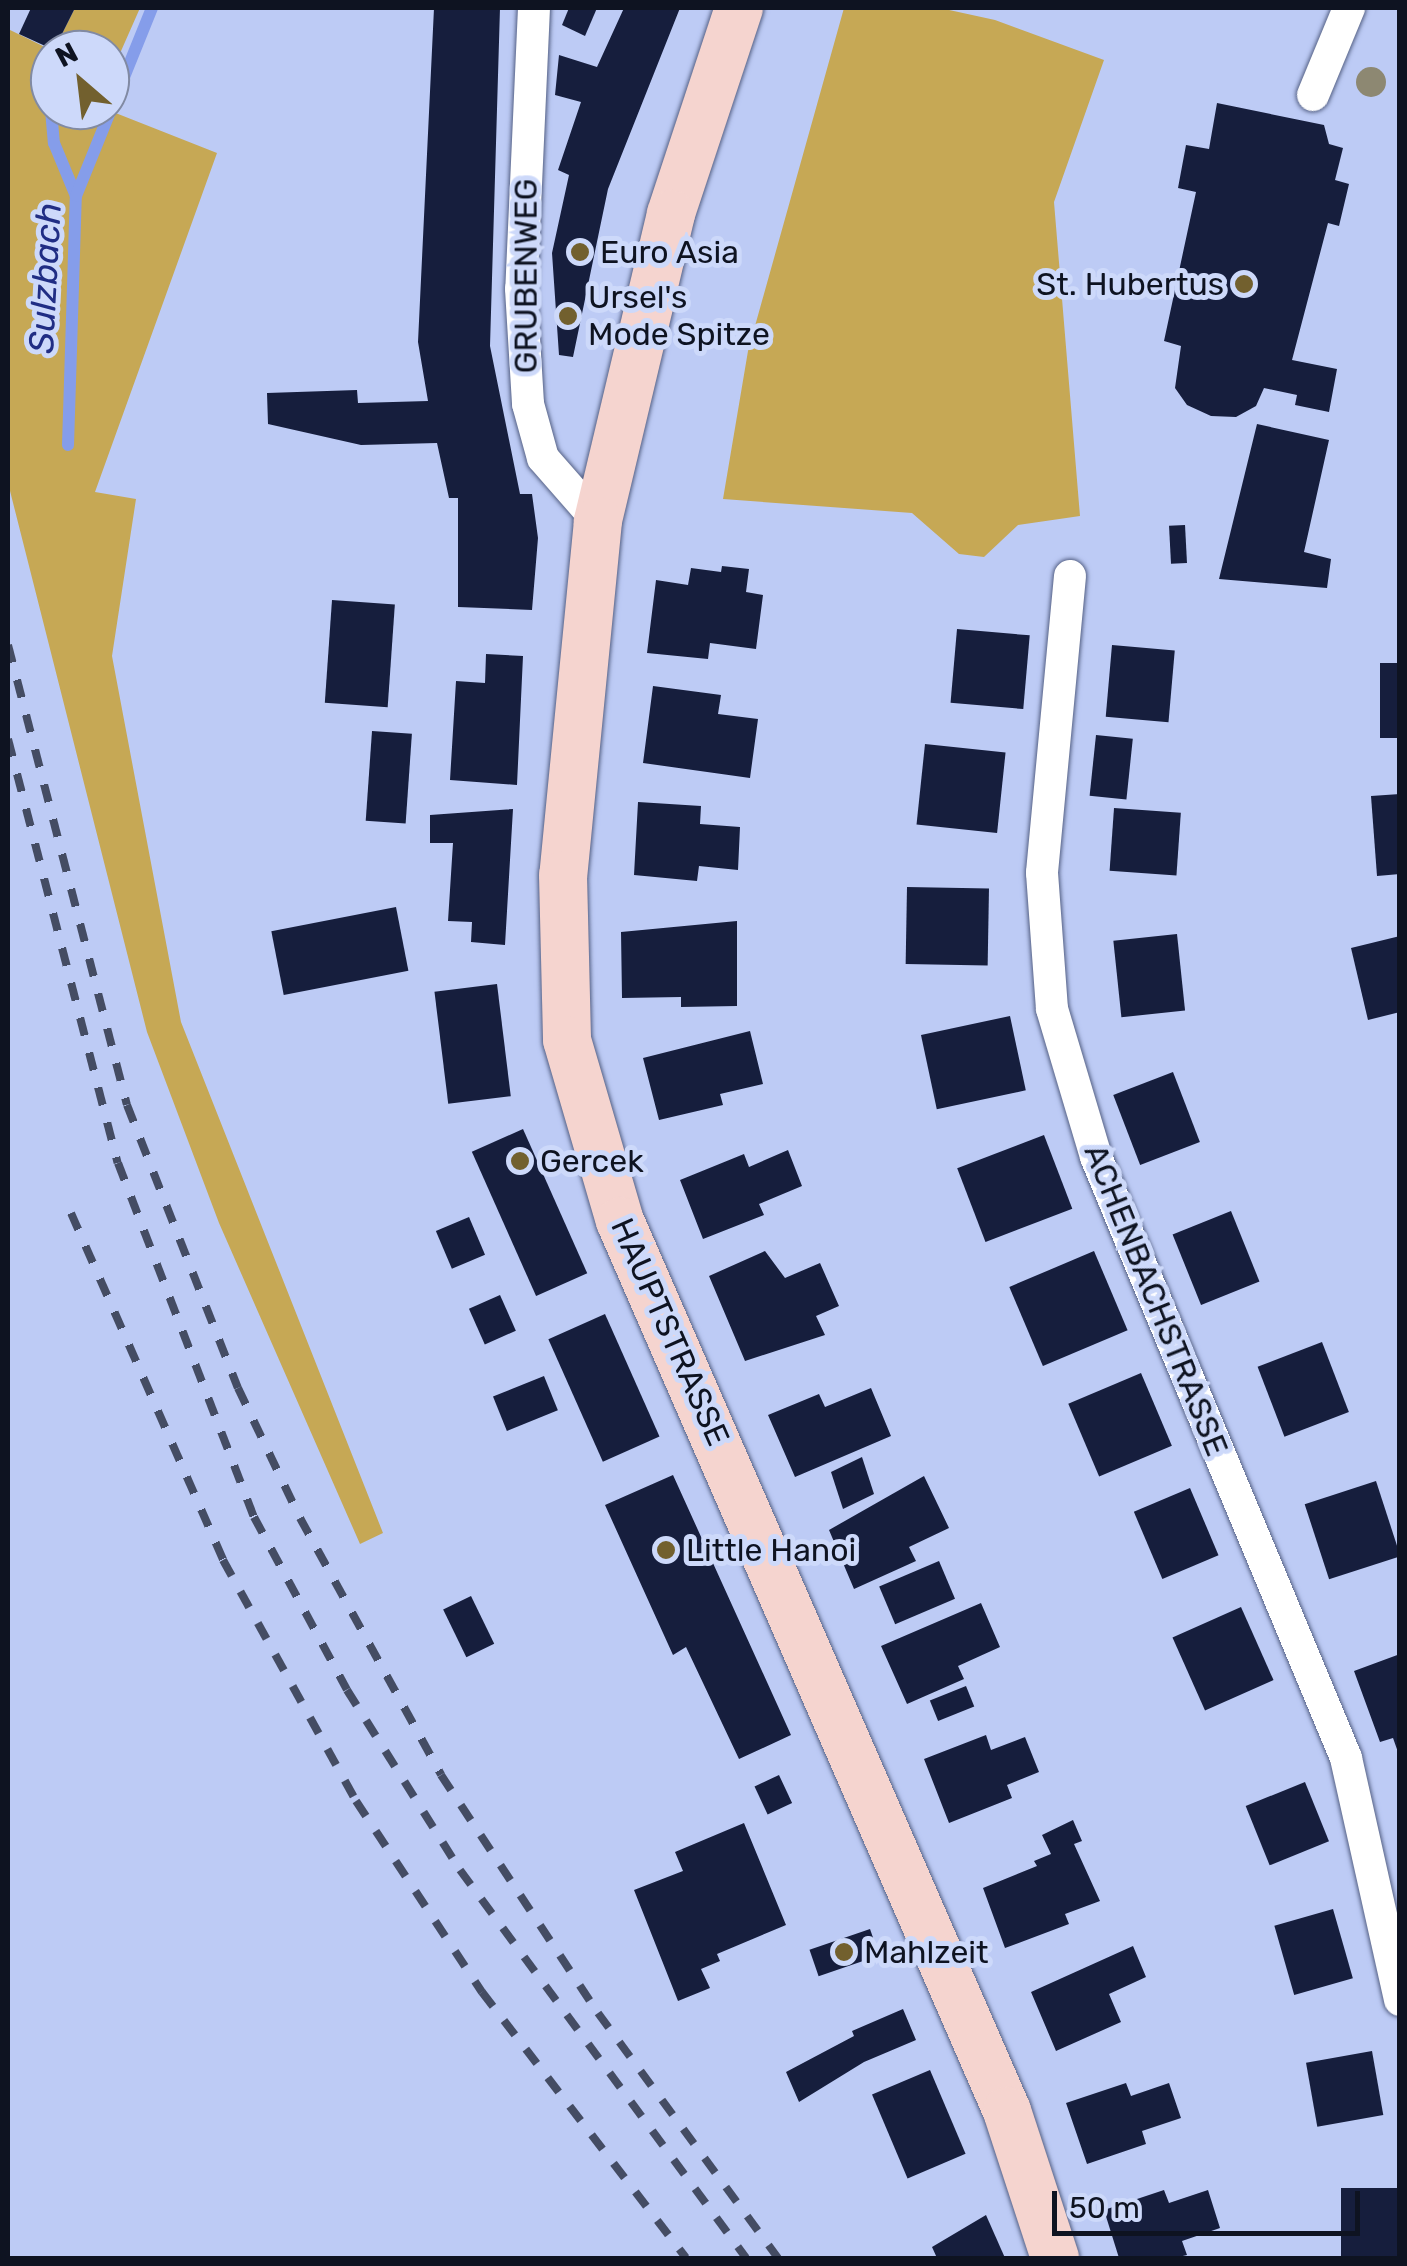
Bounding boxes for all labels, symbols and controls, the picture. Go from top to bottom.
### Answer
north arrow [30,30,130,130]
text: N [50,36,83,74]
street label: GRUBENWEG [507,179,545,373]
water label: Sulzbach [20,202,70,354]
place label: Euro Asia [600,233,740,271]
marker: Euro Asia [569,241,591,263]
place label: St. Hubertus [1036,265,1224,303]
marker: St. Hubertus [1233,273,1255,295]
place label: Ursel's Mode Spitze [588,279,770,354]
marker: Ursel's Mode Spitze [557,305,579,327]
street label: ACHENBACHSTRASSE [1076,1139,1236,1461]
place label: Gercek [540,1142,644,1180]
marker: Gercek [509,1150,531,1172]
street label: HAUPTSTRASSE [603,1212,737,1452]
place label: Little Hanoi [686,1531,856,1569]
marker: Little Hanoi [655,1539,677,1561]
place label: Mahlzeit [864,1933,989,1971]
marker: Mahlzeit [833,1941,855,1963]
scale bar [1057,2171,1364,2233]
text: 50 m [1069,2190,1140,2226]

